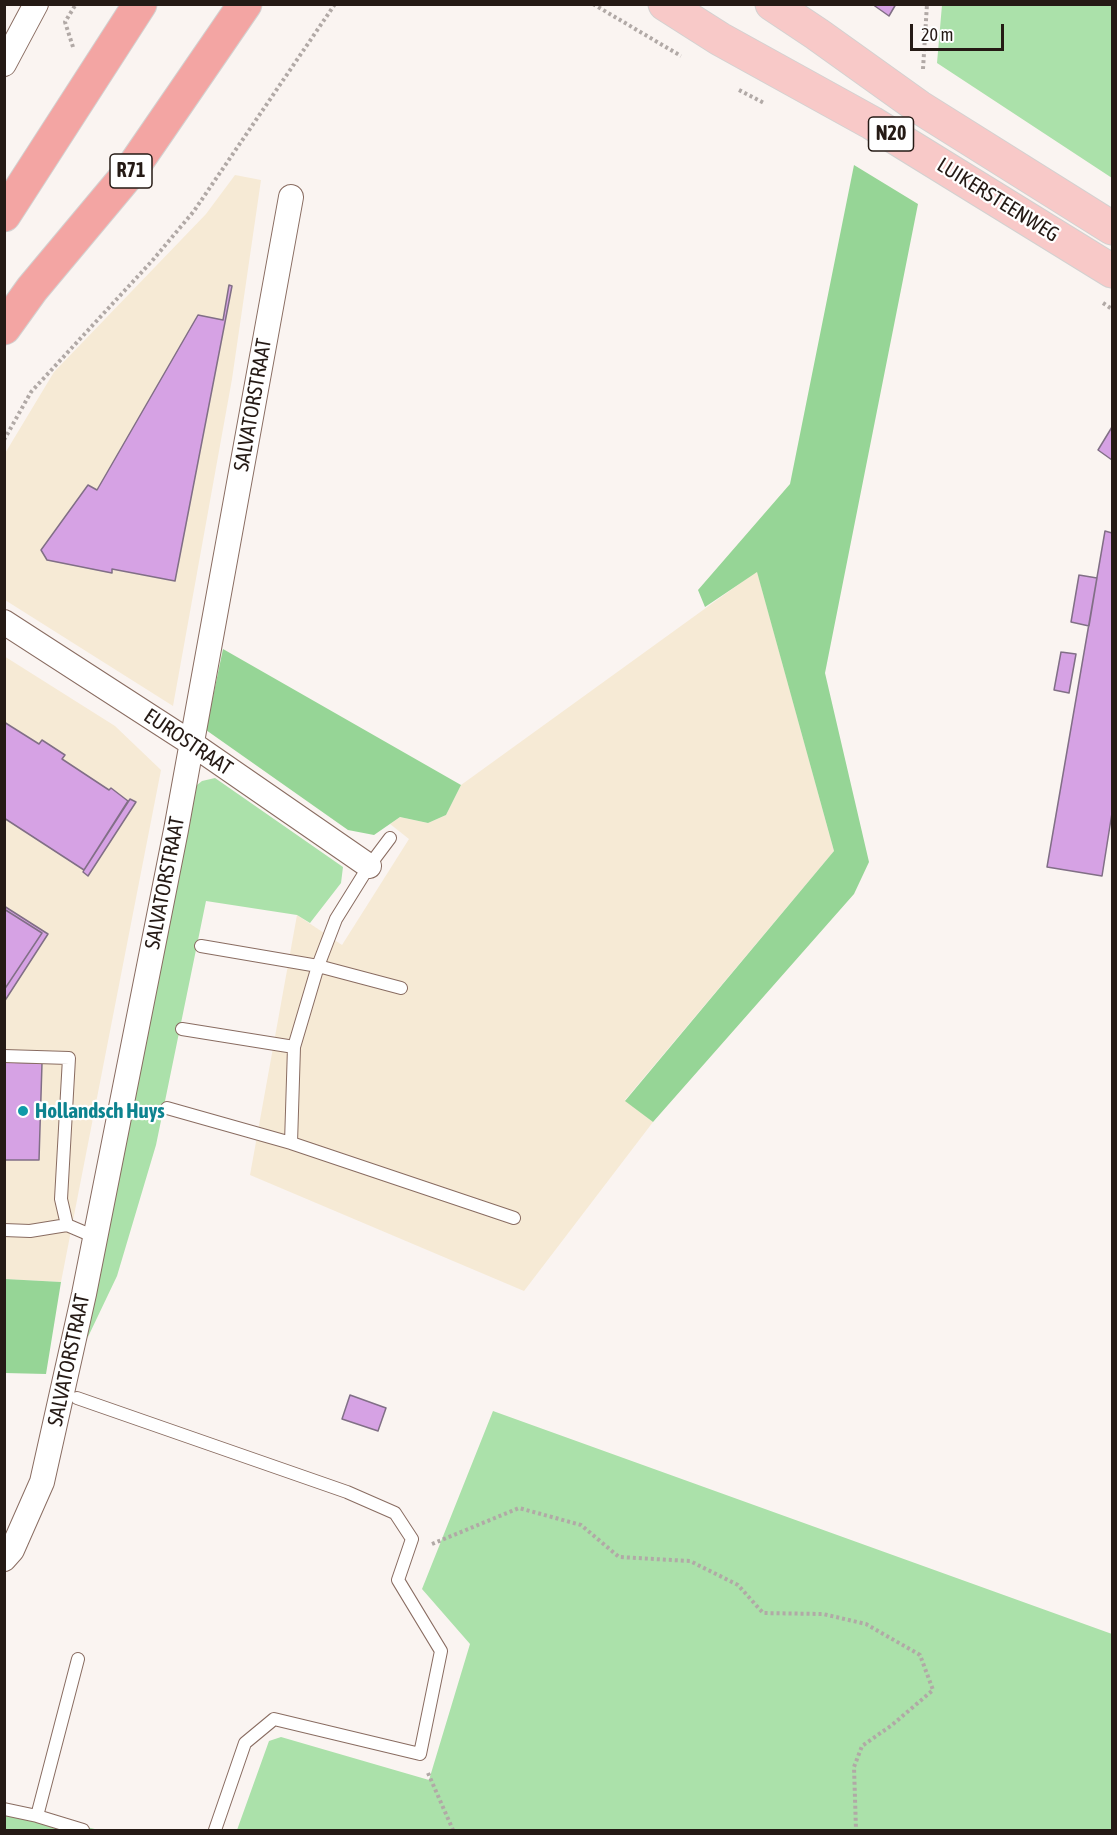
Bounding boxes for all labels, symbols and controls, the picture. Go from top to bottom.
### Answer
scale bar [913,12,1008,50]
text: 20 m [921,24,953,45]
road number: N20 [868,117,914,151]
street label: LUIKERSTEENWEG [932,152,1064,248]
road number: R71 [110,154,152,188]
street label: SALVATORSTRAAT [229,337,277,473]
street label: EUROSTRAAT [139,703,237,781]
street label: SALVATORSTRAAT [140,815,190,951]
place label: Hollandsch Huys [35,1098,165,1124]
marker: Hollandsch Huys [16,1104,30,1118]
street label: SALVATORSTRAAT [43,1292,95,1428]

